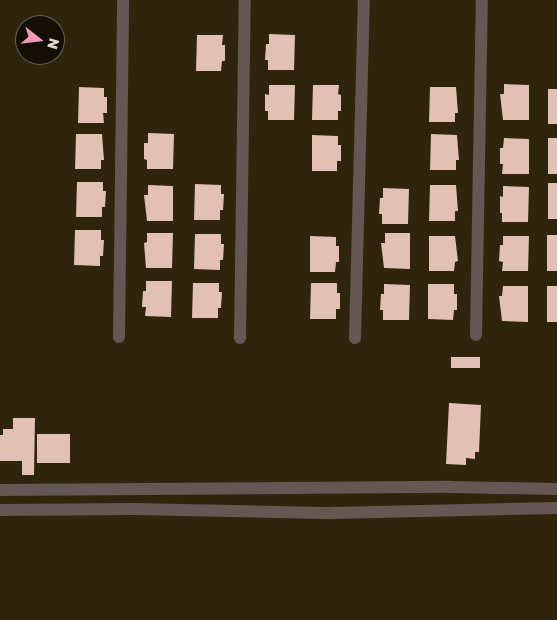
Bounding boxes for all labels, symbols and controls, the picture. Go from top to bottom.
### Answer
north arrow [15,15,65,65]
text: N [44,37,64,51]

